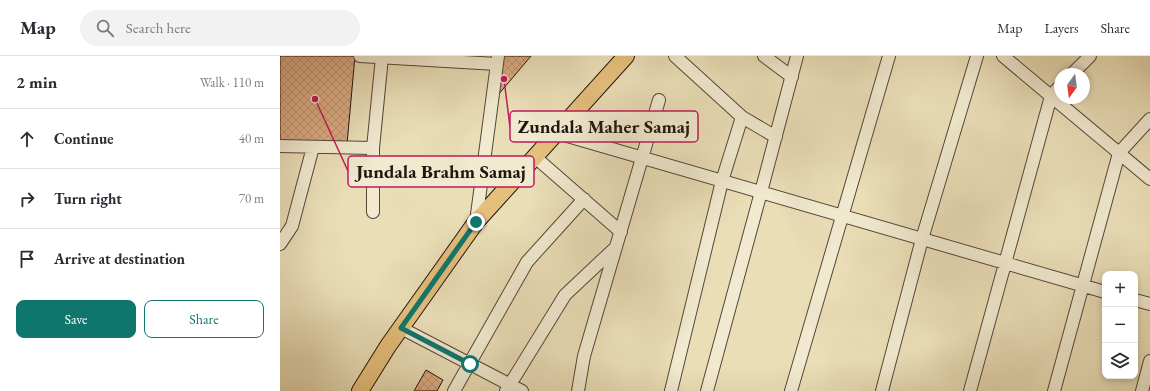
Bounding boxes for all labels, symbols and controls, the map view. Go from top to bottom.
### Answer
search box [80,10,360,46]
text: Map [20,15,56,40]
icon: search [94,17,116,39]
text: Search here [126,18,191,37]
text: Map [997,19,1022,37]
text: Layers [1044,19,1079,37]
text: Share [1101,19,1130,37]
north arrow [1054,68,1090,104]
text: 2 min [16,71,57,93]
text: Walk · 110 m [200,74,264,91]
callout: Zundala Maher Samaj [510,111,698,142]
text: Zundala Maher Samaj [518,114,690,139]
icon: ahead [16,128,38,150]
text: Continue [54,129,114,148]
text: 40 m [239,130,264,147]
callout: Jundala Brahm Samaj [348,156,534,187]
text: Jundala Brahm Samaj [354,159,526,184]
icon: right [16,188,38,210]
text: Turn right [54,189,122,208]
text: 70 m [239,190,264,207]
route end [467,213,485,231]
icon: arrive [16,248,38,270]
text: Arrive at destination [54,249,185,268]
map controls [1102,271,1138,379]
button: + [1102,271,1138,307]
button: Save [16,300,136,338]
button: Share [144,300,264,338]
button: − [1102,307,1138,343]
button: layers [1102,343,1138,379]
route start [461,355,479,373]

